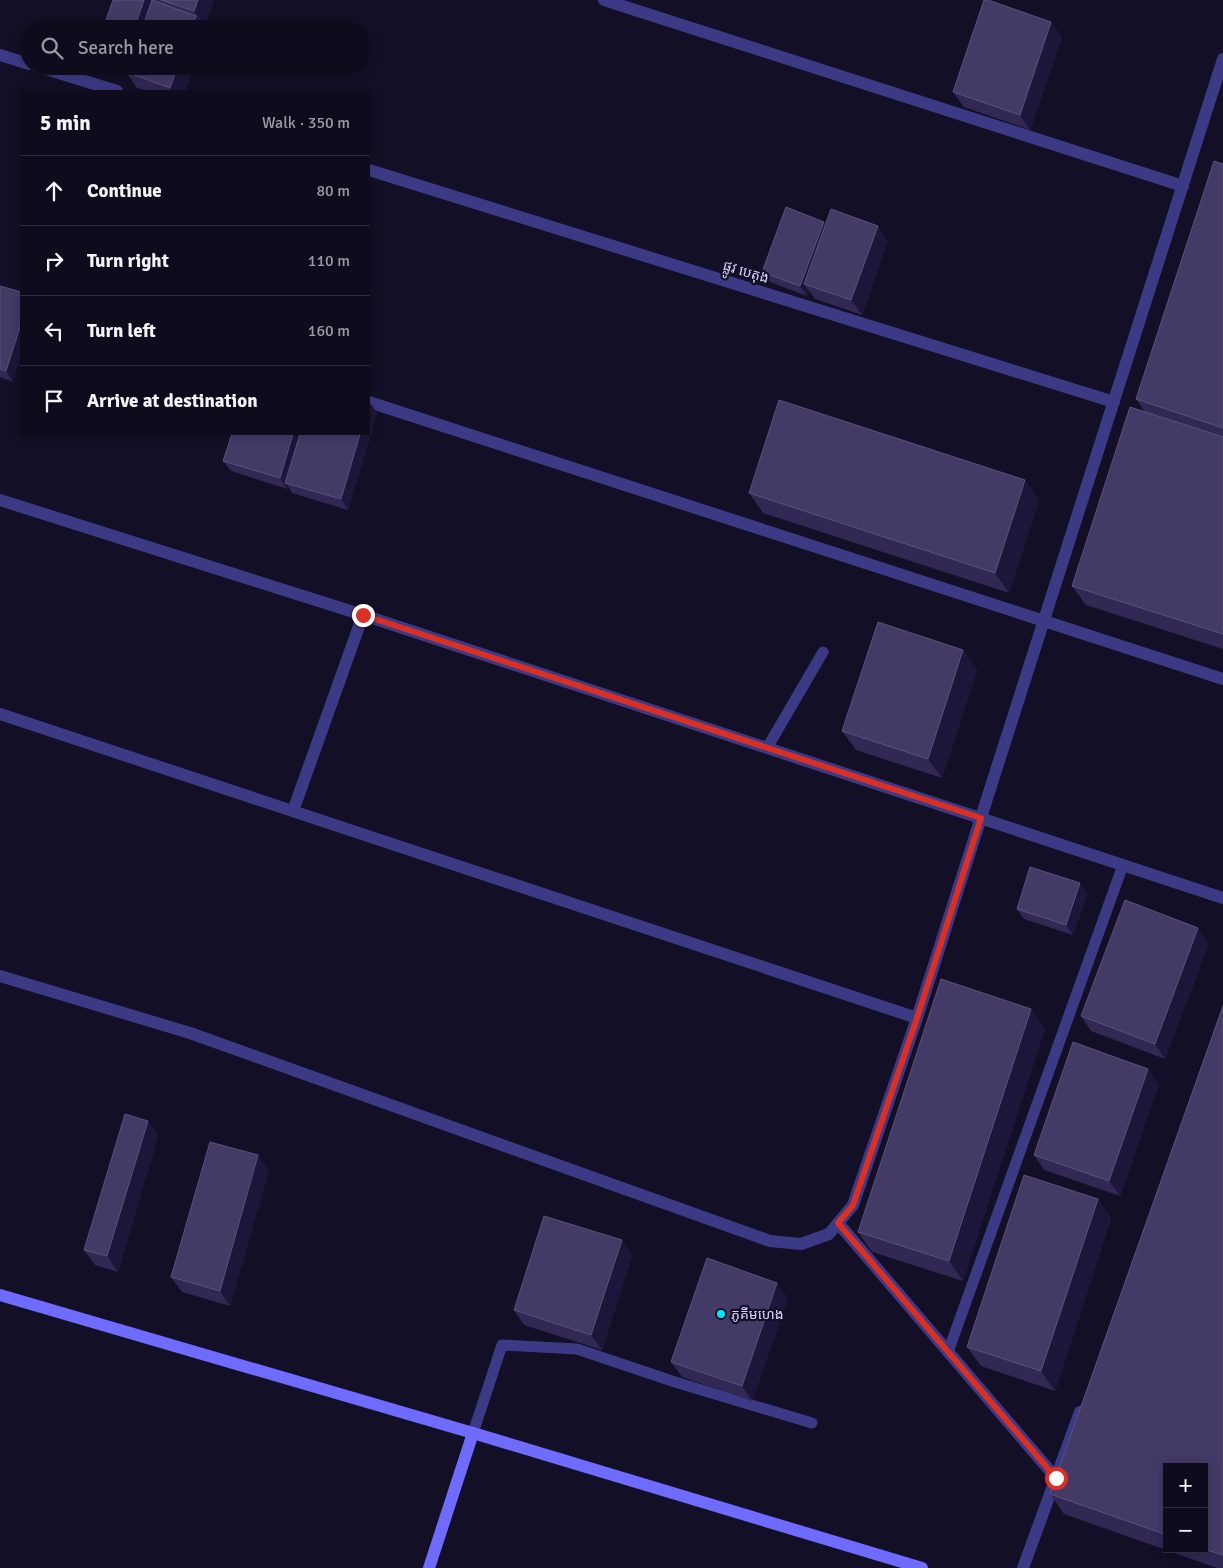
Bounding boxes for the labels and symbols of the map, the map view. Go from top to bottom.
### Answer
street label: ផ្លូវ បេតុង [720,257,771,290]
route end [352,604,375,627]
place label: ភូគីមហេង [731,1306,784,1323]
marker: ភូគីមហេង [715,1308,727,1320]
route start [1045,1467,1068,1490]

